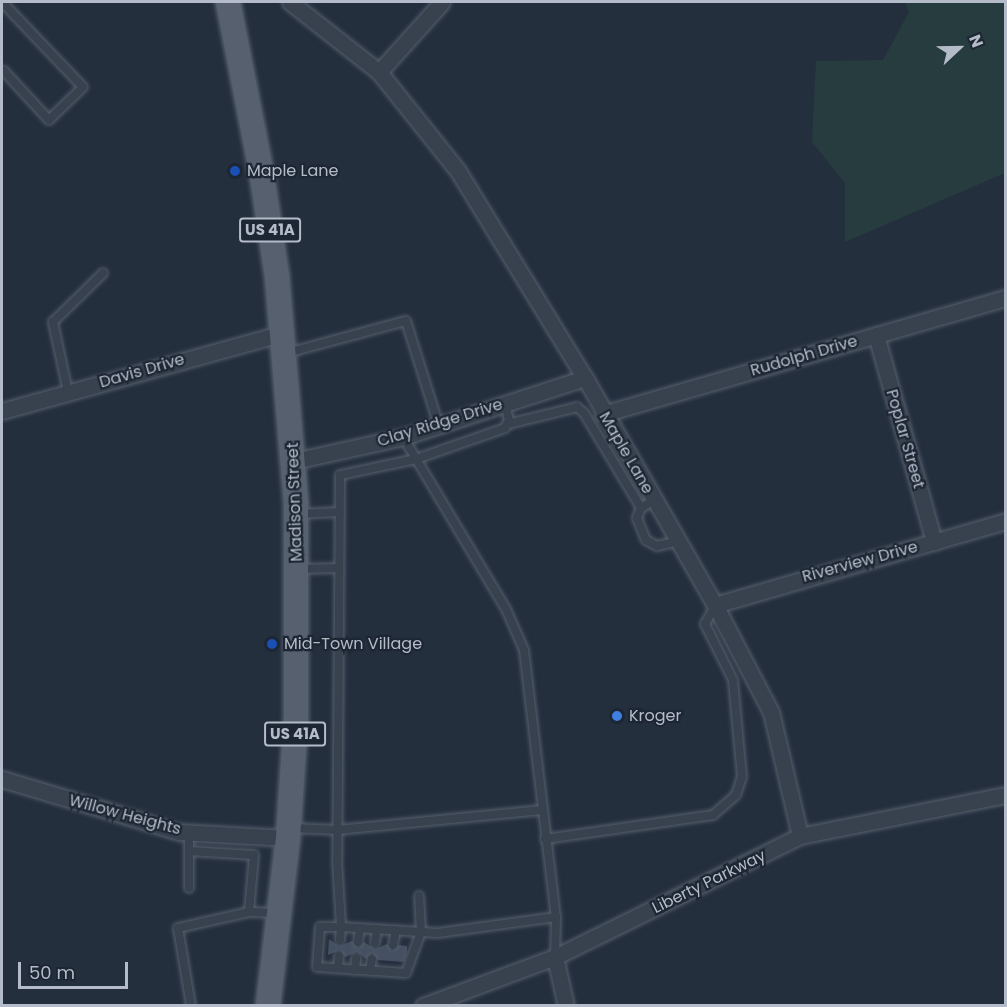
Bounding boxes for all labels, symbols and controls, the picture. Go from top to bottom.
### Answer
north arrow [929,18,989,78]
text: N [963,31,989,51]
place label: Maple Lane [247,161,338,181]
marker: Maple Lane [228,164,242,178]
road number: US 41A [238,218,302,242]
street label: Rudolph Drive [748,332,860,380]
street label: Davis Drive [97,350,187,392]
street label: Poplar Street [882,387,928,491]
street label: Clay Ridge Drive [375,395,505,451]
street label: Maple Lane [595,409,657,497]
street label: Madison Street [283,442,307,562]
street label: Riverview Drive [800,537,920,587]
place label: Mid-Town Village [284,634,422,654]
marker: Mid-Town Village [265,637,279,651]
place label: Kroger [629,706,681,726]
marker: Kroger [610,709,624,723]
road number: US 41A [264,722,326,746]
street label: Willow Heights [67,791,183,839]
street label: Liberty Parkway [649,846,769,918]
scale bar [21,950,130,988]
text: 50 m [29,960,75,985]

